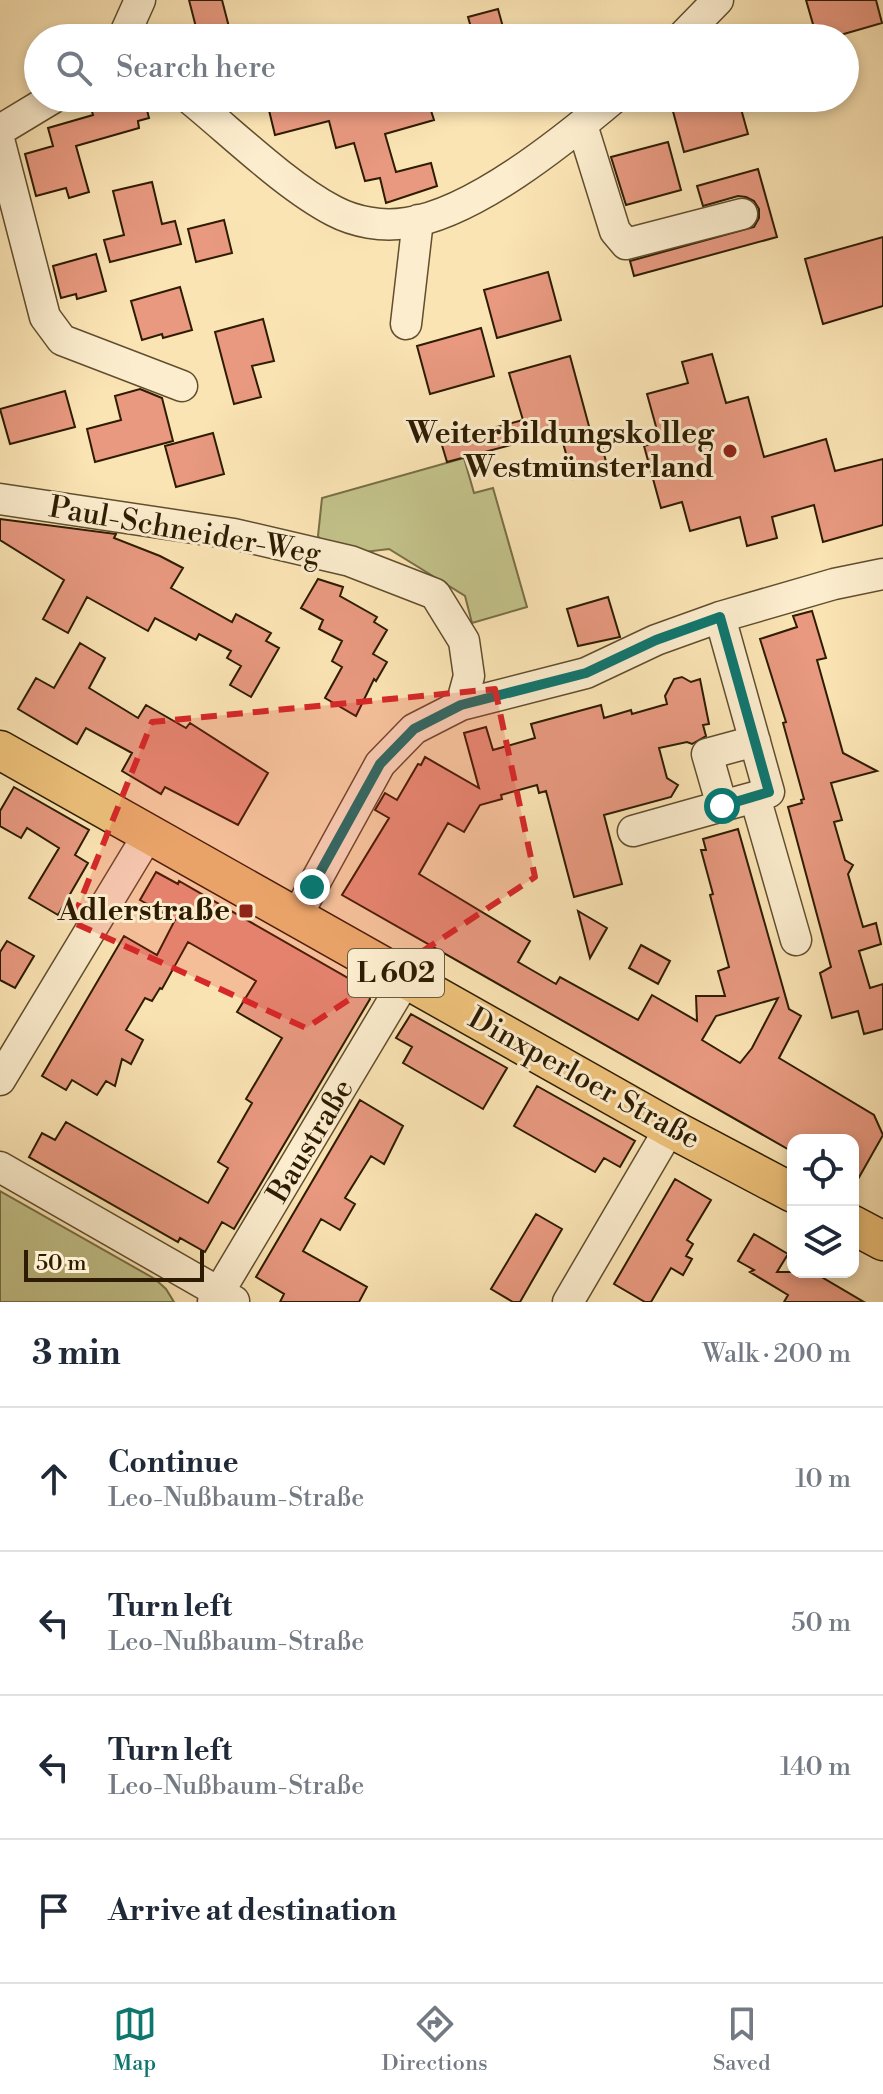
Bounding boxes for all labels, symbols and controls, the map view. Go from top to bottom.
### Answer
search box [24,24,859,112]
icon: search [52,46,96,90]
text: Search here [116,49,276,87]
place label: Weiterbildungskolleg Westmünsterland [405,415,715,487]
marker: Weiterbildungskolleg Westmünsterland [721,442,739,460]
street label: Paul-Schneider-Weg [46,488,324,574]
route start [704,788,740,824]
route end [294,869,330,905]
place label: Adlerstraße [57,892,230,930]
marker: Adlerstraße [237,902,255,920]
road number: L 602 [348,949,444,997]
street label: Dinxperloer Straße [461,1000,707,1158]
street label: Baustraße [259,1072,363,1211]
map controls [787,1134,859,1278]
button: locate [787,1134,859,1206]
button: layers [787,1206,859,1278]
scale bar [24,1246,204,1282]
text: 50 m [36,1250,87,1277]
text: 3 min [32,1333,121,1375]
text: Walk · 200 m [702,1338,851,1370]
text: Continue [108,1444,239,1482]
icon: ahead [32,1457,76,1501]
text: 10 m [795,1463,851,1495]
text: Leo-Nußbaum-Straße [108,1482,364,1514]
text: Turn left [108,1588,232,1626]
icon: left [32,1601,76,1645]
text: 50 m [791,1607,851,1639]
text: Leo-Nußbaum-Straße [108,1626,364,1658]
text: Turn left [108,1732,232,1770]
icon: left [32,1745,76,1789]
text: 140 m [780,1751,851,1783]
text: Leo-Nußbaum-Straße [108,1770,364,1802]
icon: arrive [32,1889,76,1933]
text: Arrive at destination [108,1892,397,1930]
tab: Map [113,2002,157,2077]
tab: Directions [382,2002,488,2077]
tab: Saved [713,2002,770,2077]

